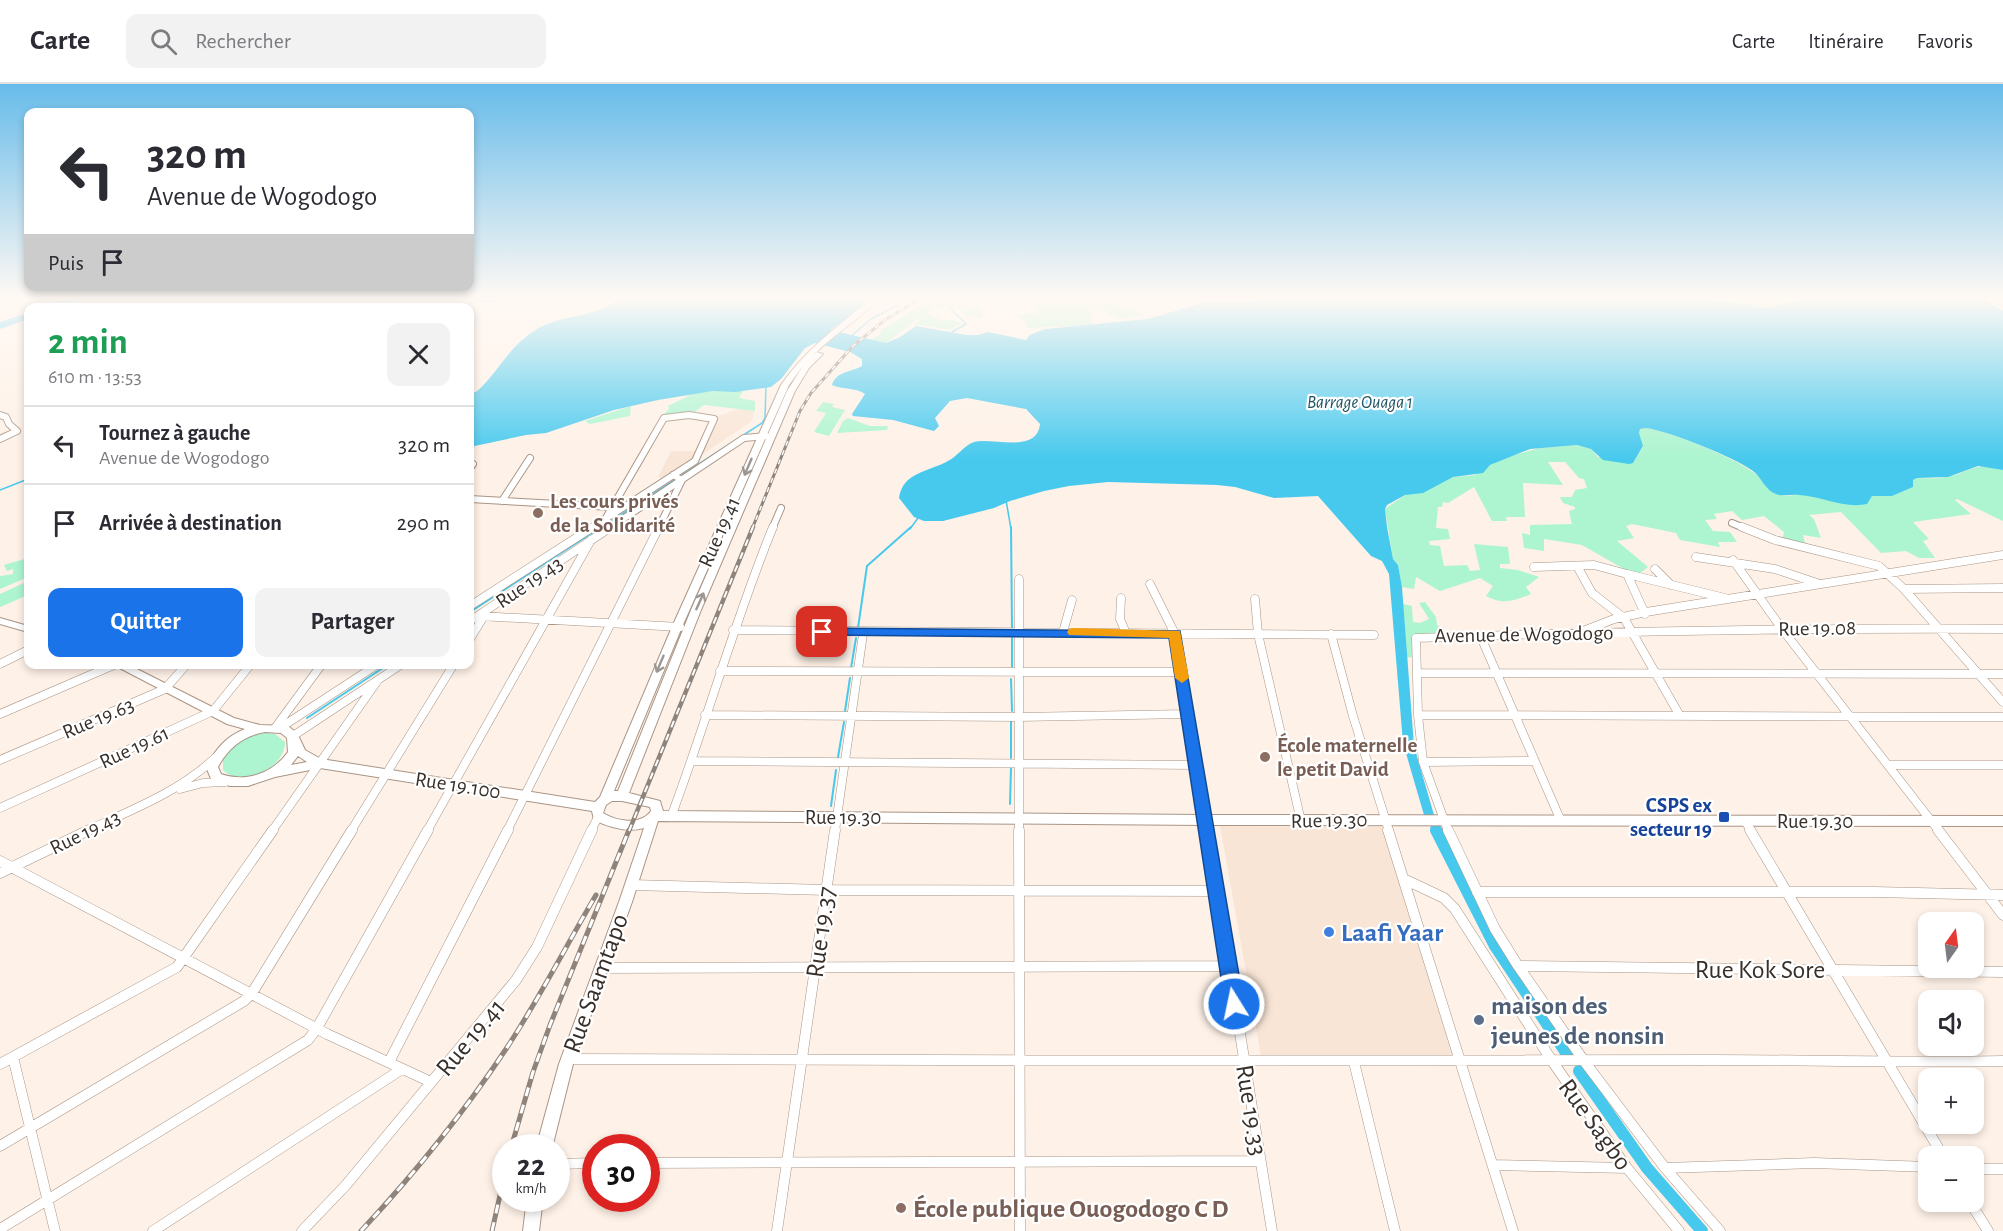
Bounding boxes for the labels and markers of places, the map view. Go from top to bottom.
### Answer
place label: Les cours privés de la Solidarité [550,491,679,536]
marker: Les cours privés de la Solidarité [531,506,545,520]
pin [796,606,847,657]
place label: École maternelle le petit David [1277,732,1418,780]
marker: École maternelle le petit David [1258,750,1272,764]
place label: CSPS ex secteur 19 [1630,795,1712,840]
marker: CSPS ex secteur 19 [1717,810,1731,824]
place label: Laafi Yaar [1341,920,1443,946]
marker: Laafi Yaar [1322,925,1336,939]
place label: maison des jeunes de nonsin [1491,993,1665,1049]
marker: maison des jeunes de nonsin [1472,1013,1486,1027]
place label: École publique Ouogodogo C D [913,1194,1229,1222]
marker: École publique Ouogodogo C D [894,1201,908,1215]

